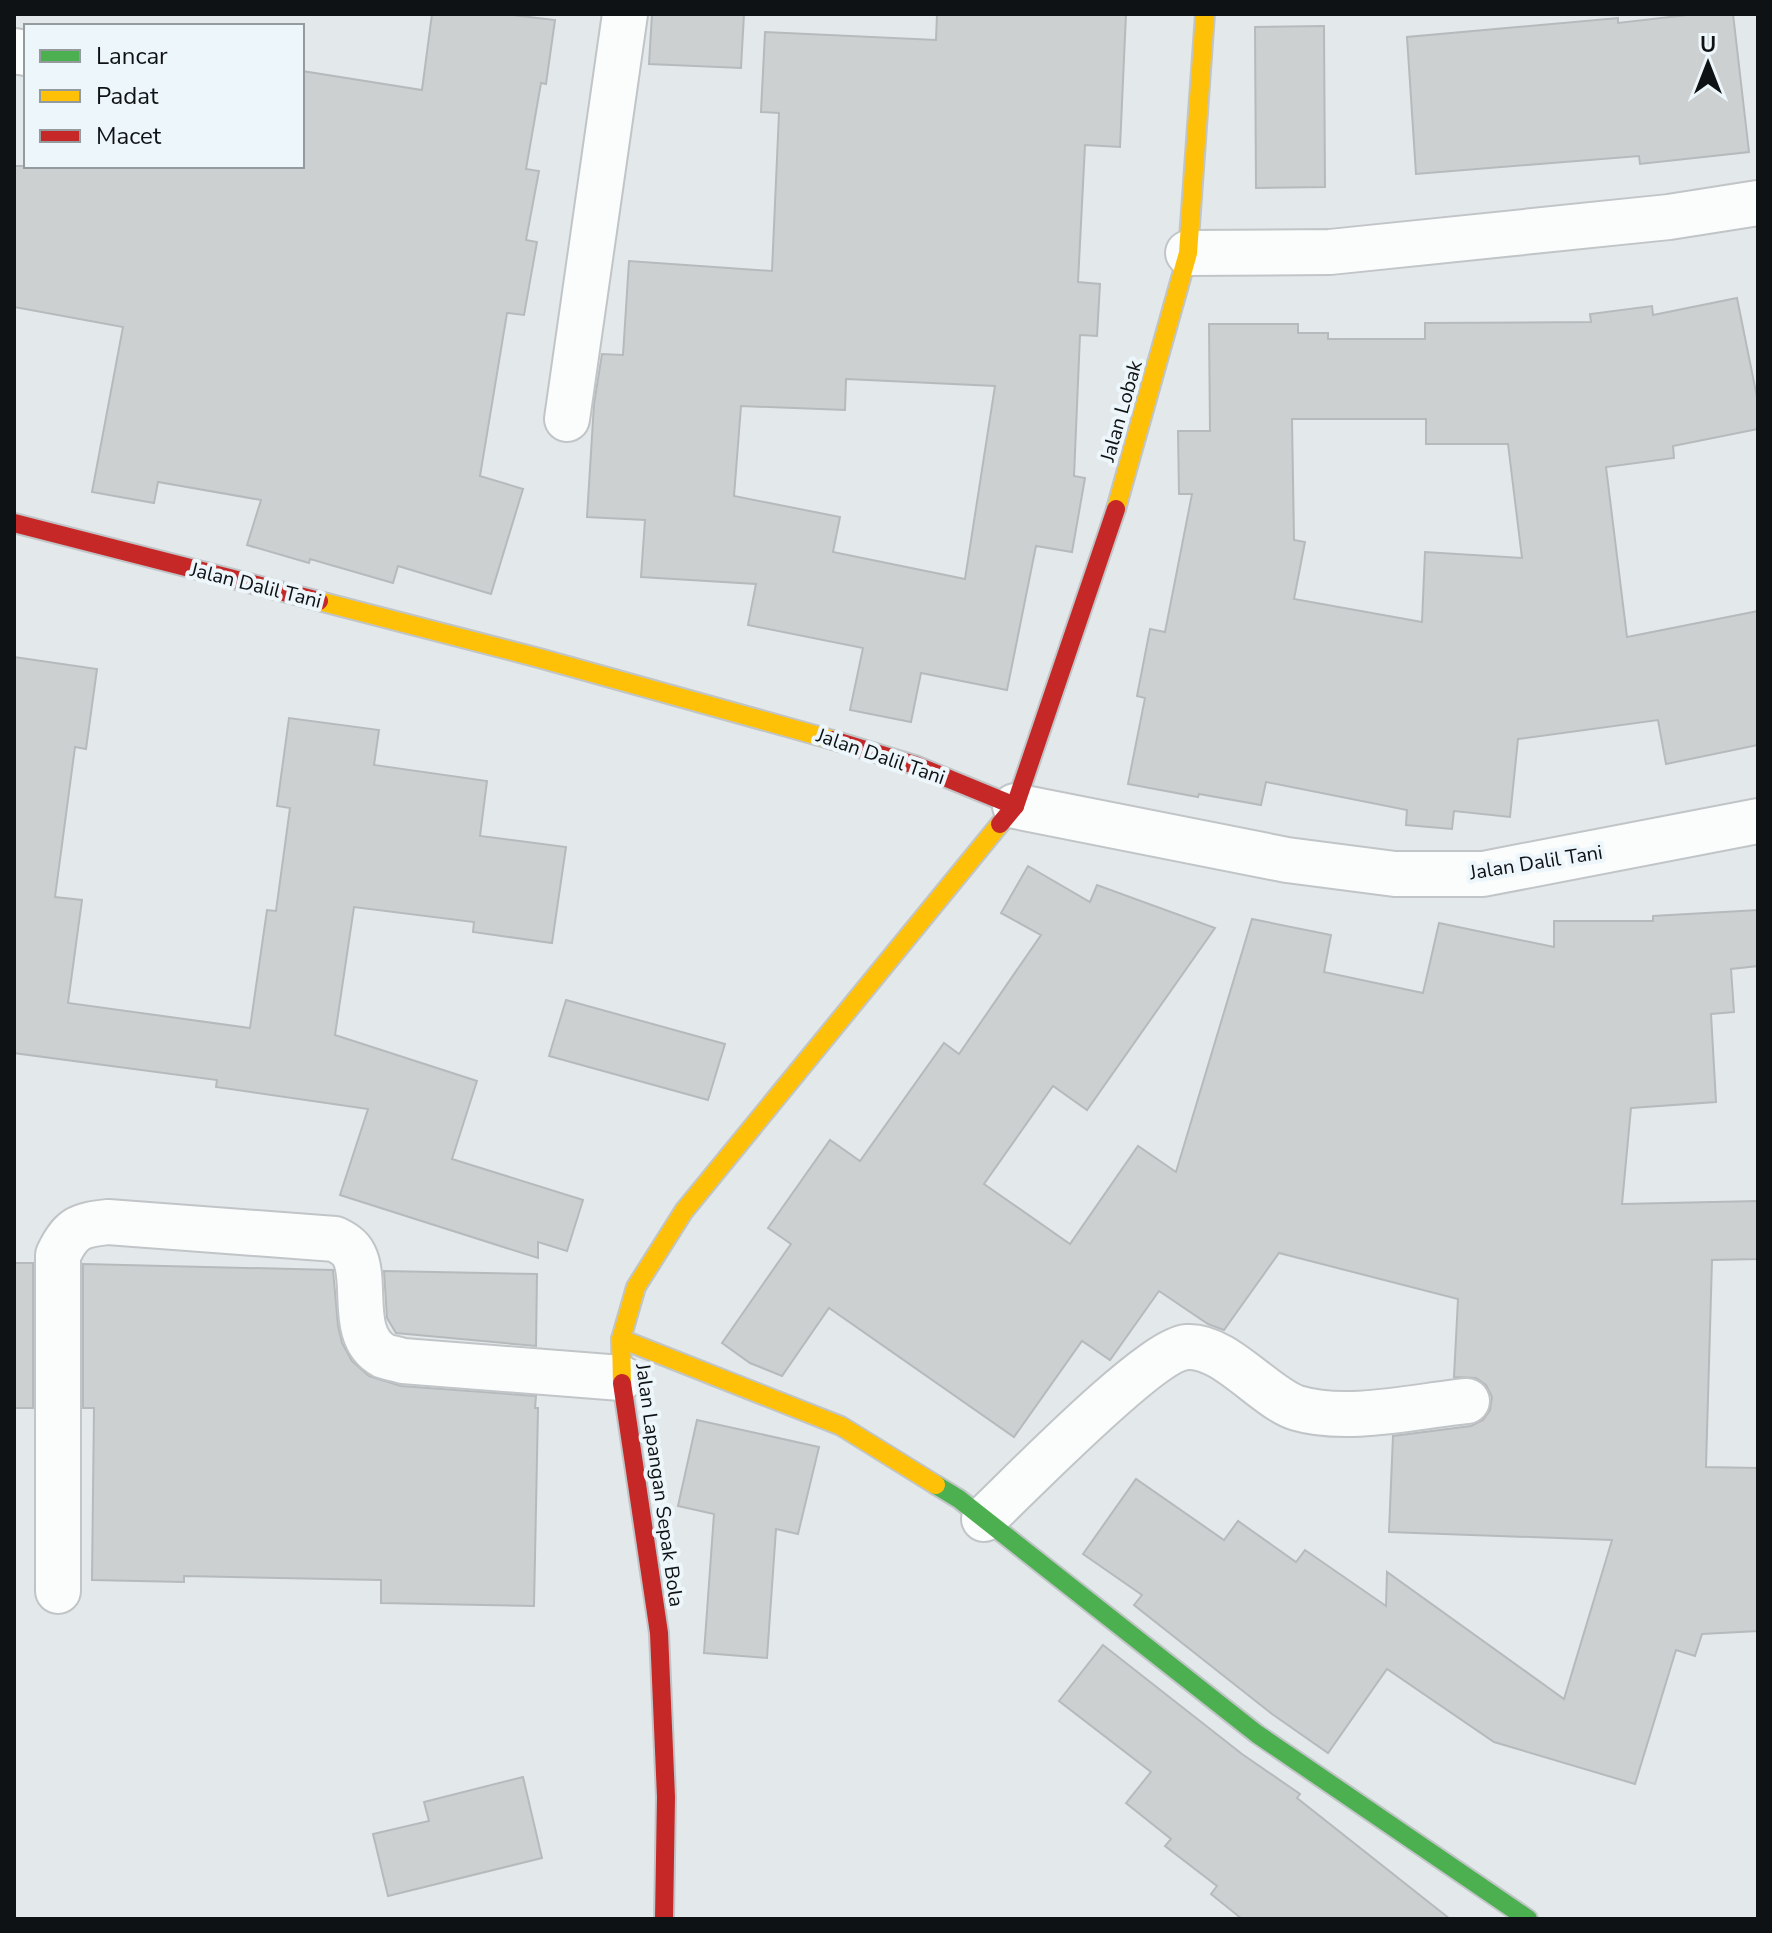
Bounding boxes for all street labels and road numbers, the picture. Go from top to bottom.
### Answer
street label: Jalan Lobak [1094,356,1149,466]
street label: Jalan Dalil Tani [186,556,324,615]
street label: Jalan Dalil Tani [812,722,949,791]
street label: Jalan Dalil Tani [1467,839,1605,886]
street label: Jalan Lapangan Sepak Bola [629,1361,690,1609]

